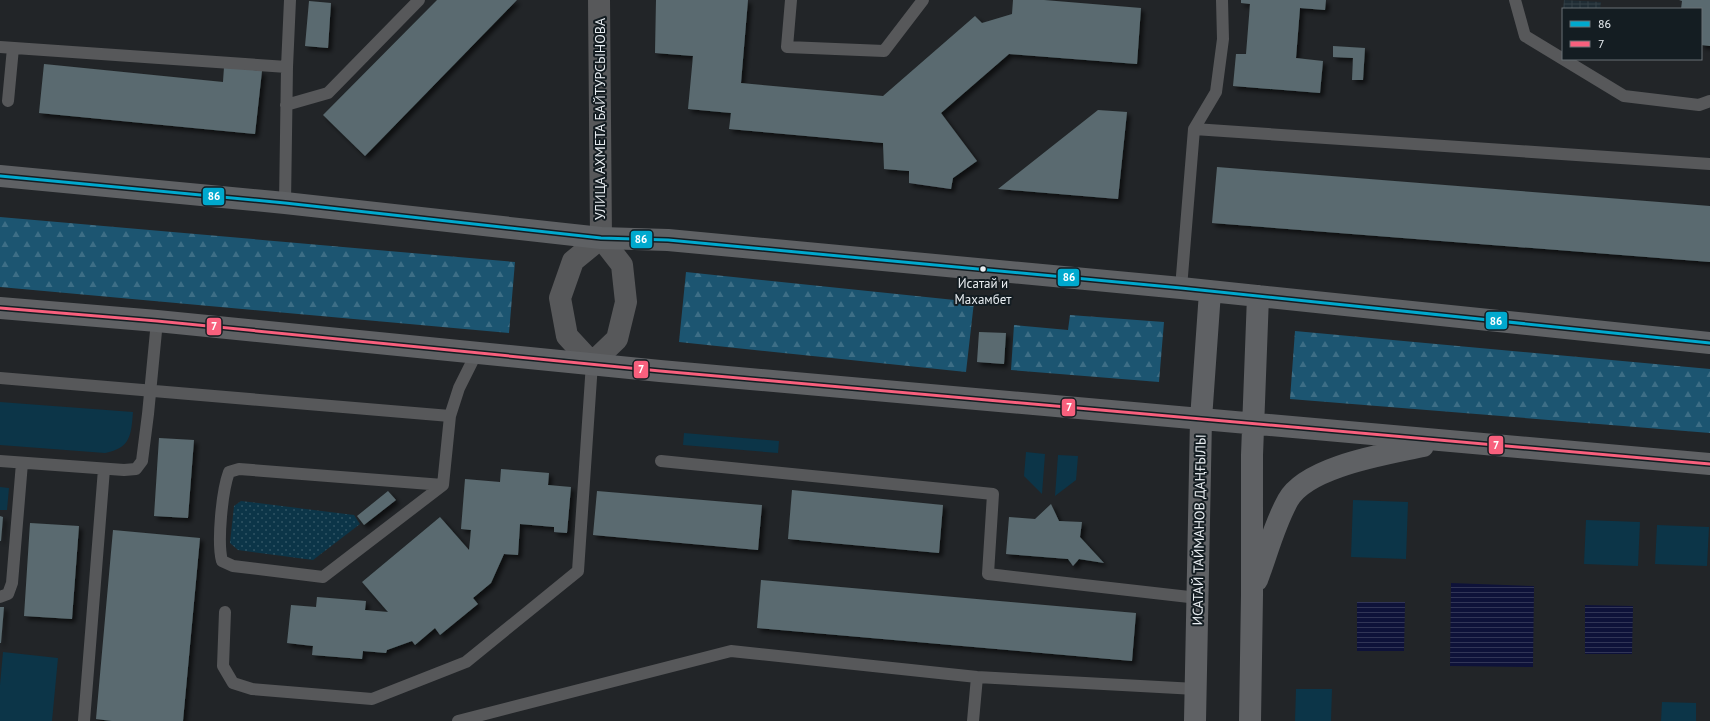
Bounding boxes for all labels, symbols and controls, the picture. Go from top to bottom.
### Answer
legend [1562,8,1702,60]
text: 86 [1598,16,1611,31]
street label: УЛИЦА АХМЕТА БАЙТУРСЫНОВА [591,17,609,220]
text: 7 [1598,36,1605,51]
line badge: 86 [202,187,225,206]
text: 86 [208,189,220,203]
line badge: 86 [630,230,653,249]
text: 86 [635,232,647,246]
marker: Исатай и Махамбет [978,264,988,274]
line badge: 86 [1057,268,1080,287]
text: 86 [1063,270,1075,284]
place label: Исатай и Махамбет [954,275,1012,308]
line badge: 86 [1485,311,1508,330]
text: 86 [1490,314,1502,328]
line badge: 7 [206,317,222,336]
text: 7 [211,319,217,333]
line badge: 7 [633,360,649,379]
text: 7 [638,362,644,376]
line badge: 7 [1061,398,1076,417]
text: 7 [1066,400,1072,414]
street label: ИСАТАЙ ТАЙМАНОВ ДАҢҒЫЛЫ [1188,434,1210,626]
line badge: 7 [1488,435,1504,455]
text: 7 [1493,438,1499,452]

